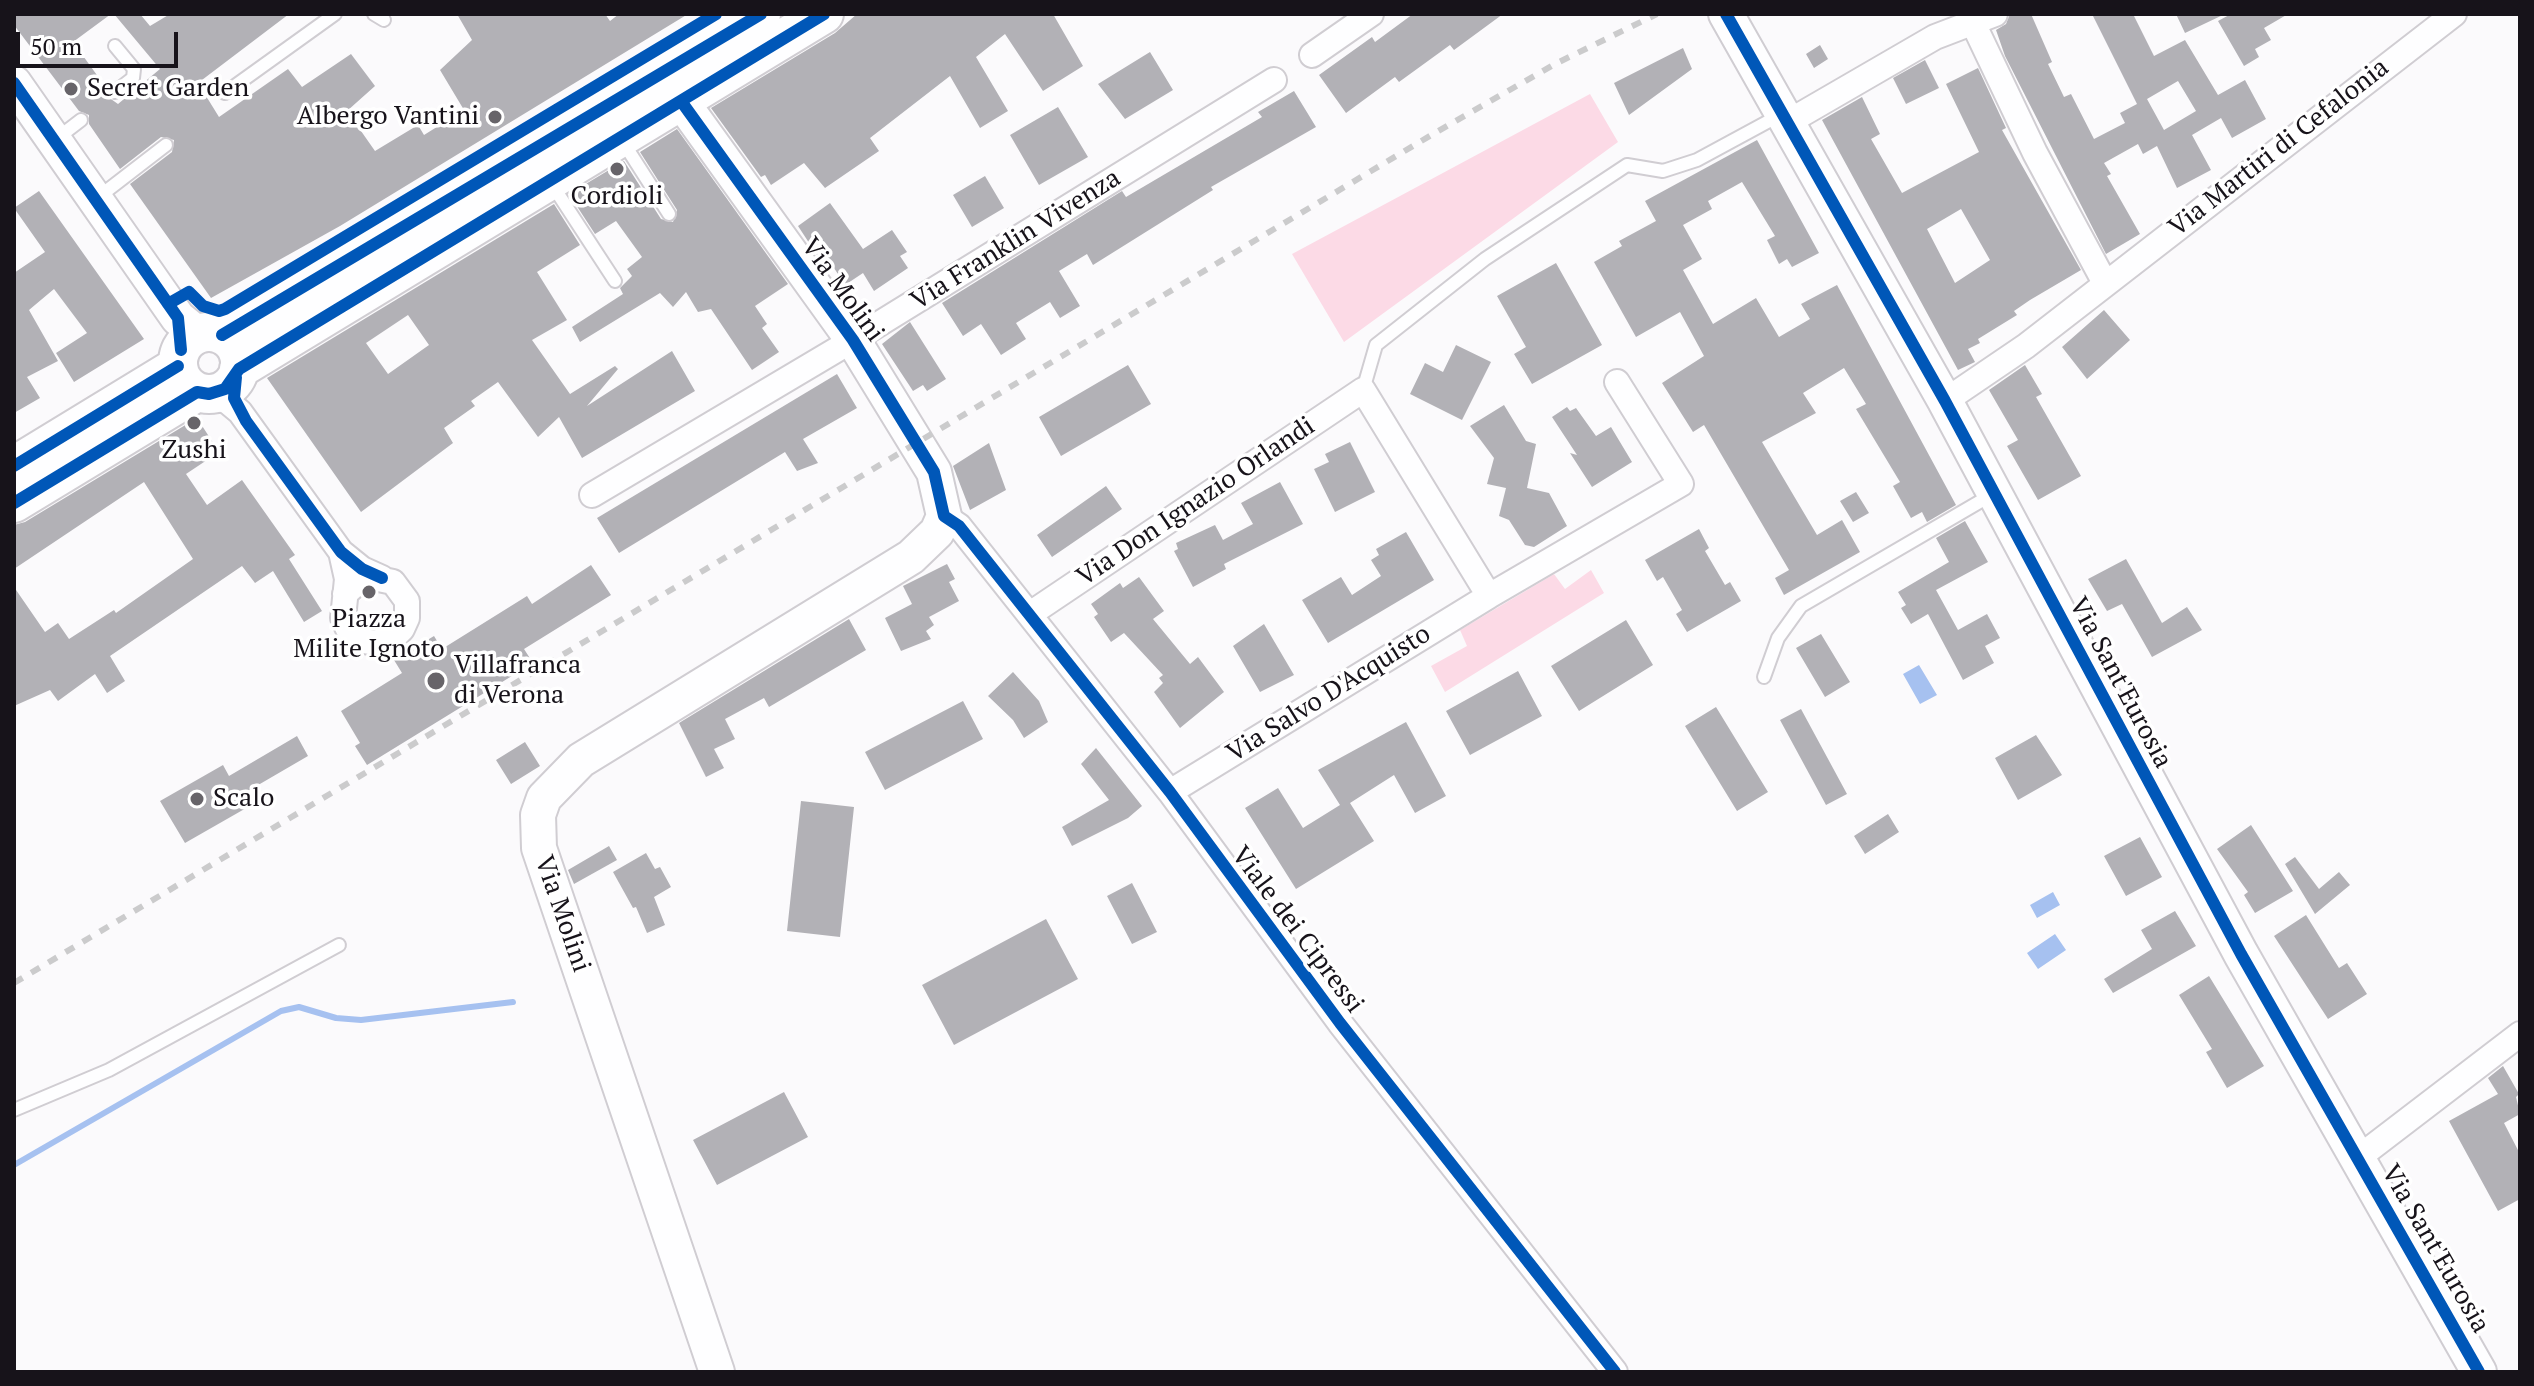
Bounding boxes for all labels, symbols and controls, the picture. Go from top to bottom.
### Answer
scale bar [20,16,182,66]
text: 50 m [30,30,82,62]
street label: Via Martiri di Cefalonia [2163,52,2395,244]
place label: Secret Garden [87,73,249,105]
marker: Secret Garden [62,80,80,98]
place label: Albergo Vantini [297,101,479,133]
marker: Albergo Vantini [486,108,504,126]
marker: Cordioli [608,160,626,178]
street label: Via Franklin Vivenza [905,163,1127,317]
place label: Cordioli [571,181,663,213]
street label: Via Molini [794,232,890,348]
street label: Via Don Ignazio Orlandi [1071,411,1321,593]
marker: Zushi [185,414,203,432]
place label: Zushi [161,435,227,467]
marker: Piazza Milite Ignoto [360,583,378,601]
street label: Via Sant'Eurosia [2062,592,2178,774]
place label: Piazza Milite Ignoto [293,604,445,666]
street label: Via Salvo D'Acquisto [1221,619,1437,769]
place label: Villafranca di Verona [454,650,581,712]
marker: Villafranca di Verona [425,670,447,692]
place label: Scalo [213,783,274,815]
marker: Scalo [188,790,206,808]
street label: Viale dei Cipressi [1224,841,1370,1019]
street label: Via Molini [528,852,596,976]
street label: Via Sant'Eurosia [2374,1159,2496,1339]

